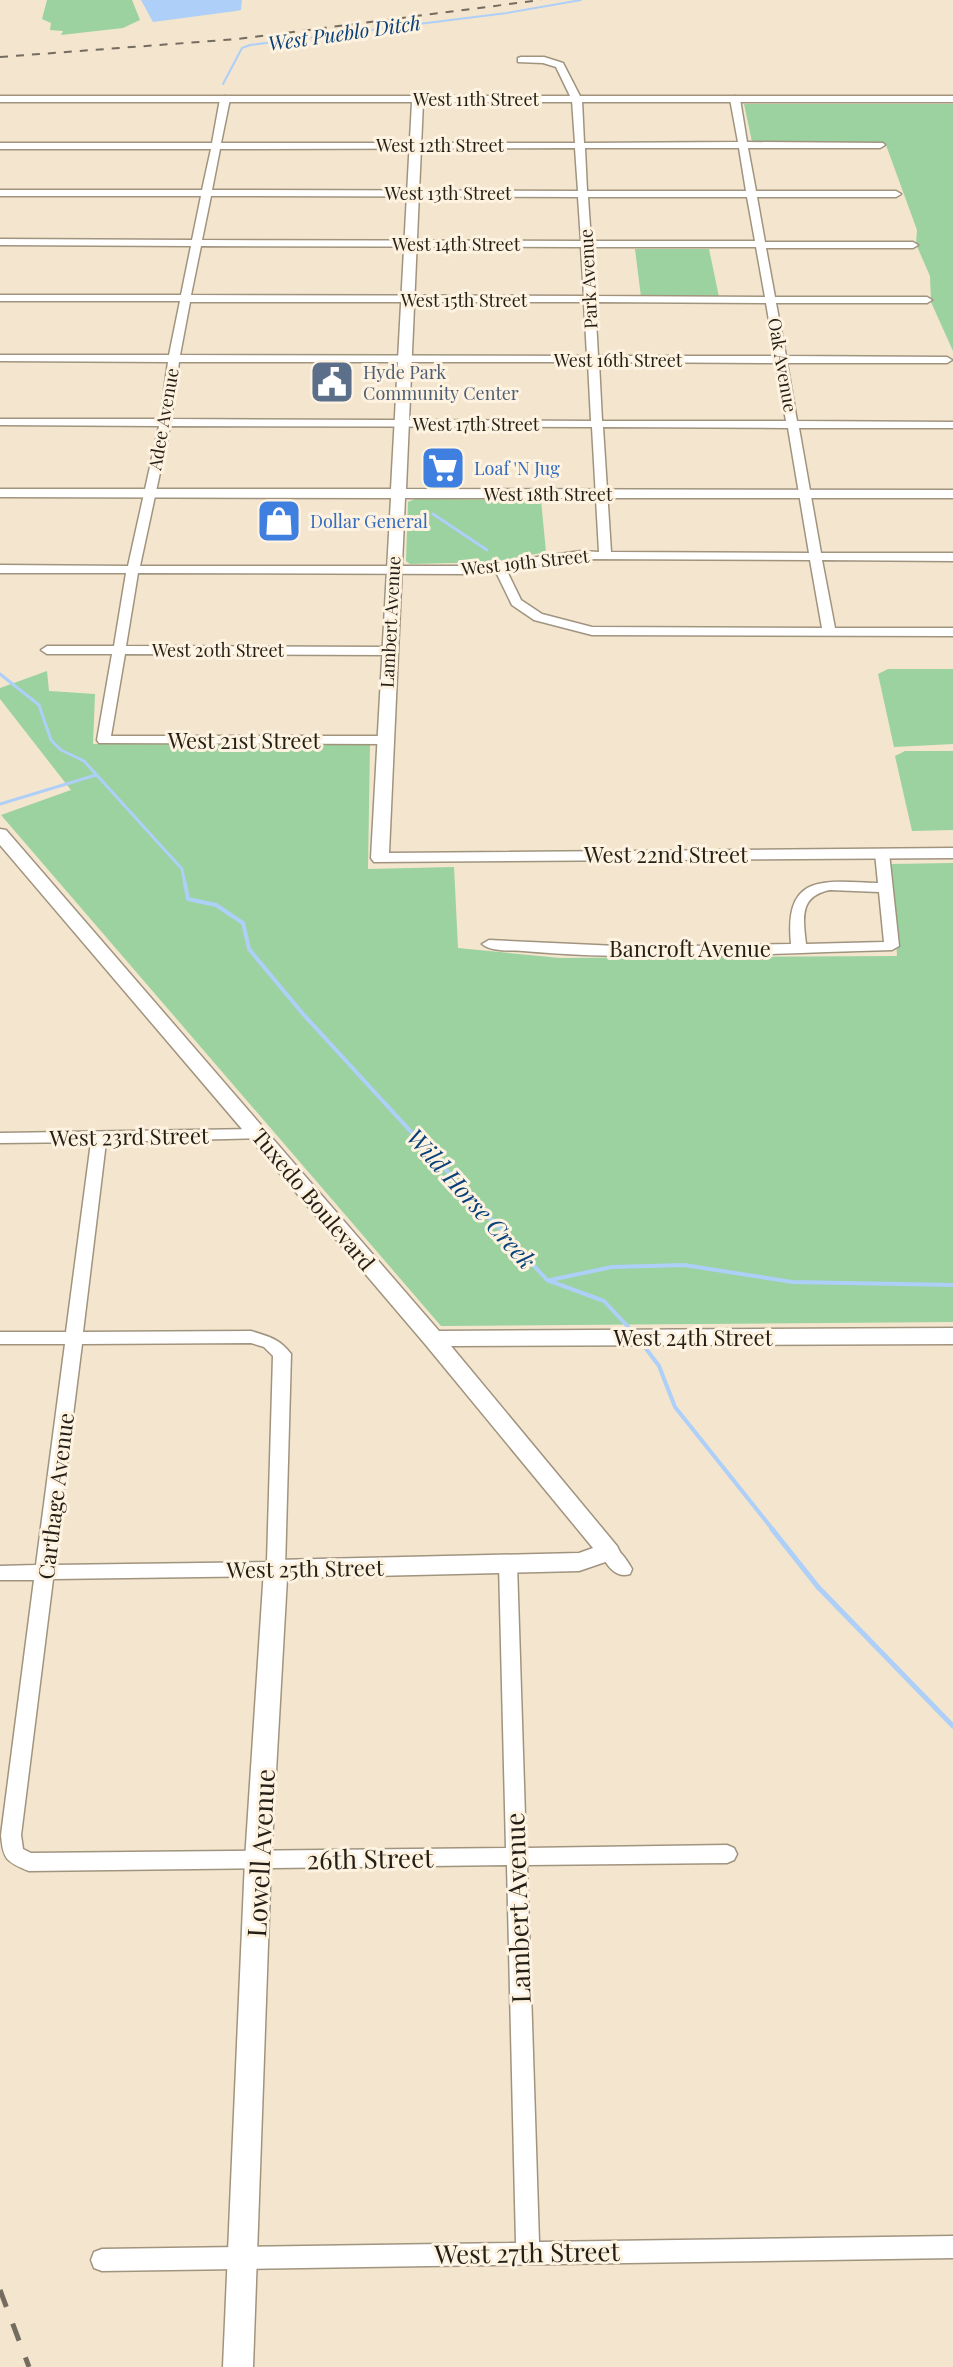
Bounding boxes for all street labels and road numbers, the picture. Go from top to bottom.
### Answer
street label: West 11th Street [412,87,540,111]
street label: West 12th Street [375,133,505,157]
street label: West 13th Street [384,181,512,205]
street label: Park Avenue [573,228,603,330]
street label: West 14th Street [391,232,521,256]
street label: West 15th Street [400,288,528,312]
street label: Oak Avenue [763,316,803,414]
street label: West 16th Street [553,348,683,372]
street label: Adee Avenue [142,366,184,473]
street label: West 17th Street [412,412,540,436]
street label: West 18th Street [483,482,613,506]
street label: West 19th Street [459,543,591,581]
street label: Lambert Avenue [375,555,405,689]
street label: West 20th Street [151,638,285,662]
street label: West 21st Street [167,725,322,755]
street label: West 22nd Street [583,839,749,869]
street label: Bancroft Avenue [609,933,771,963]
street label: West 23rd Street [48,1120,210,1152]
street label: Tuxedo Boulevard [246,1122,382,1277]
street label: West 24th Street [613,1322,774,1352]
street label: Carthage Avenue [30,1411,80,1581]
street label: West 25th Street [225,1552,385,1584]
street label: Lowell Avenue [238,1768,282,1938]
street label: Lambert Avenue [496,1812,538,2004]
street label: 26th Street [306,1839,434,1877]
street label: West 27th Street [433,2233,621,2271]

